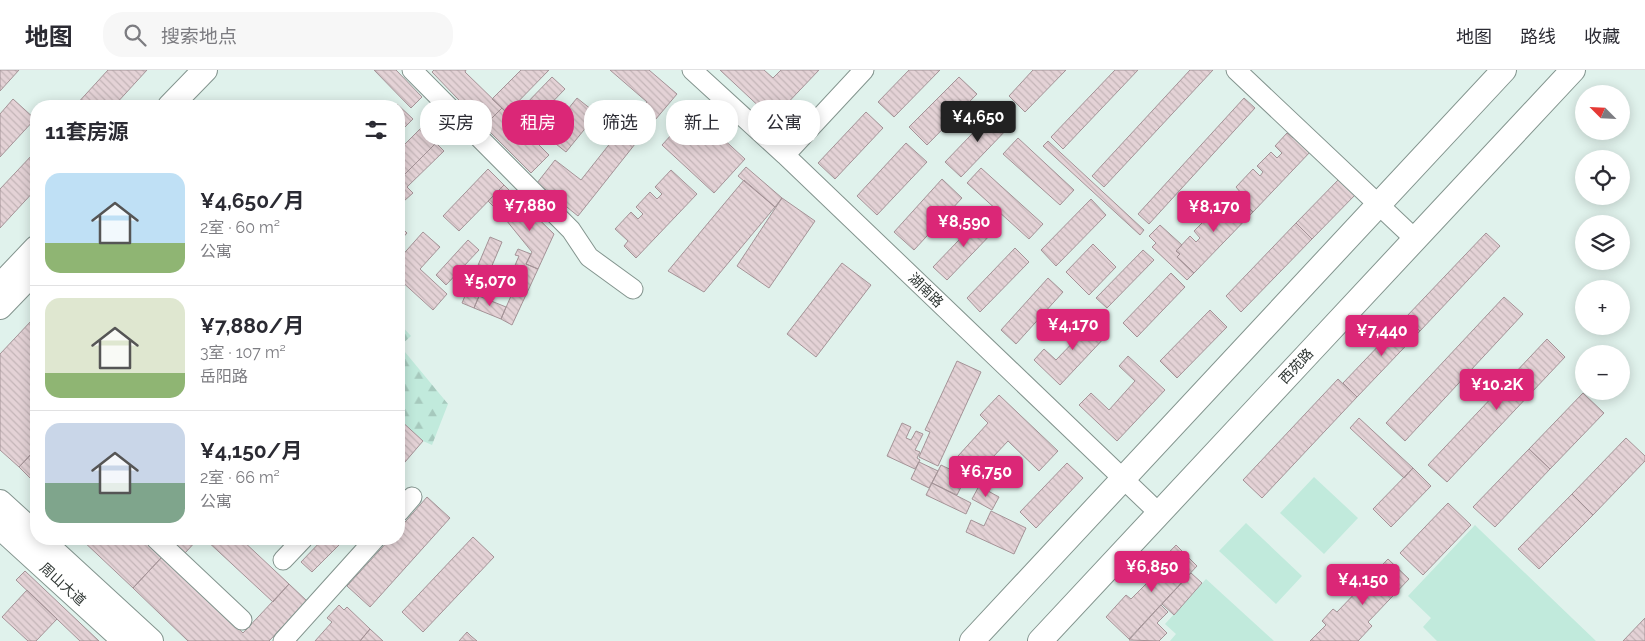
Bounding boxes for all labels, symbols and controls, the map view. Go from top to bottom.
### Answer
search box [103,12,453,57]
icon: search [121,21,149,49]
text: 地图 [25,22,73,51]
text: 搜索地点 [161,25,237,47]
text: 地图 [1456,26,1492,47]
text: 路线 [1520,26,1556,47]
text: 收藏 [1584,26,1620,47]
north arrow [1575,85,1630,140]
map controls [1575,85,1630,400]
chip: 买房 [420,100,492,145]
chip: 租房 [502,100,574,145]
chip: 筛选 [584,100,656,145]
chip: 新上 [666,100,738,145]
chip: 公寓 [748,100,820,145]
pin: ¥4,650 [937,100,1019,143]
text: ¥4,650 [952,107,1004,126]
icon: filters [362,116,390,144]
text: 11套房源 [45,119,129,144]
button: locate [1575,150,1630,205]
text: ¥4,650/月 [200,188,305,213]
pin: ¥7,880 [489,190,571,232]
pin: ¥8,170 [1173,190,1255,233]
icon: home [85,193,145,253]
text: ¥7,880 [504,196,556,215]
text: ¥8,170 [1188,197,1240,216]
pin: ¥8,590 [923,206,1005,248]
text: ¥8,590 [938,212,990,231]
button: layers [1575,215,1630,270]
text: 2室 · 60 m² [200,218,280,237]
text: 公寓 [200,242,232,261]
pin: ¥5,070 [449,264,531,307]
street label: 湖南路 [905,270,947,310]
text: ¥5,070 [464,271,516,290]
button: + [1575,280,1630,335]
pin: ¥4,170 [1032,308,1114,351]
text: ¥7,880/月 [200,313,304,338]
pin: ¥7,440 [1341,314,1423,357]
text: ¥4,170 [1048,315,1098,334]
icon: home [85,318,145,378]
text: ¥7,440 [1356,321,1408,340]
text: 3室 · 107 m² [200,343,286,362]
street label: 西苑路 [1276,345,1316,387]
button: − [1575,345,1630,400]
text: 岳阳路 [200,367,248,386]
pin: ¥10.2K [1456,368,1538,411]
text: ¥10.2K [1471,375,1523,394]
text: ¥4,150/月 [200,438,302,463]
icon: home [85,443,145,503]
pin: ¥6,750 [945,456,1027,498]
text: ¥6,750 [960,462,1012,481]
text: 2室 · 66 m² [200,468,280,487]
text: 公寓 [200,492,232,511]
pin: ¥6,850 [1111,550,1193,593]
text: ¥6,850 [1125,557,1179,576]
street label: 周山大道 [37,559,89,609]
pin: ¥4,150 [1322,564,1404,606]
text: ¥4,150 [1338,570,1388,589]

